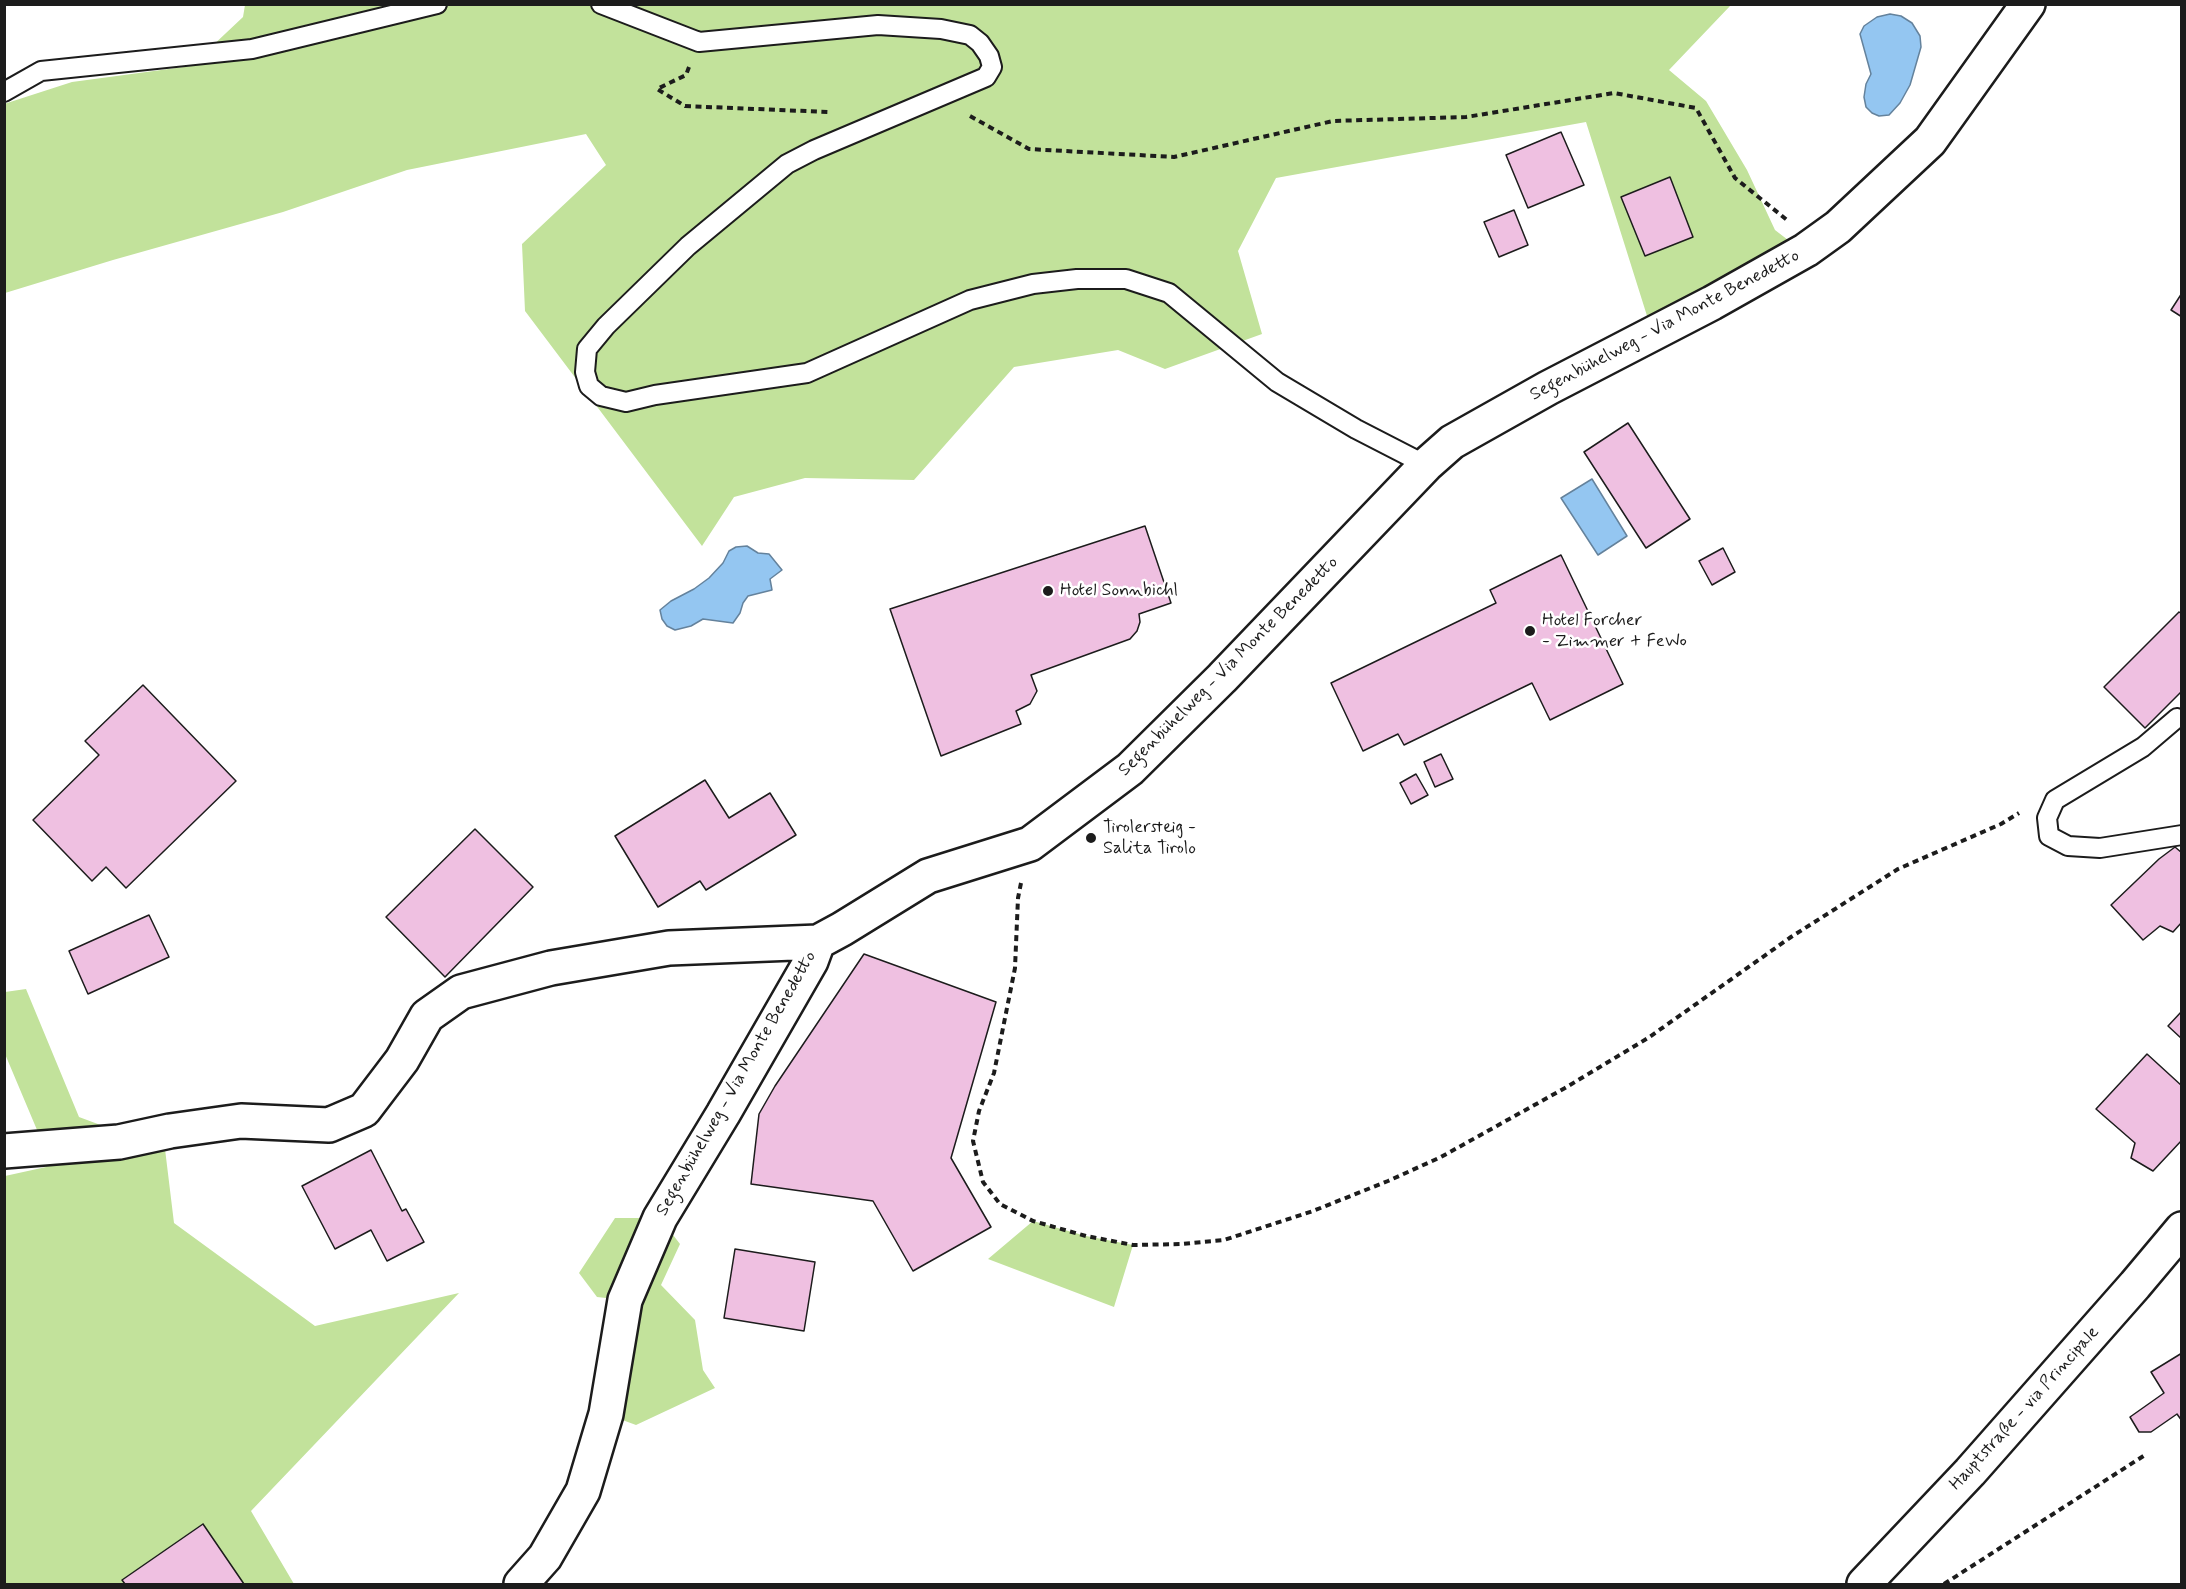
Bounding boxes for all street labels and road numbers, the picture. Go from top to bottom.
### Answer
street label: Segenbühelweg - Via Monte Benedetto [1527,246,1803,406]
street label: Segenbühelweg - Via Monte Benedetto [1115,553,1343,781]
street label: Segenbühelweg - Via Monte Benedetto [652,948,822,1220]
street label: Hauptstraße - via Principale [1946,1323,2104,1495]

